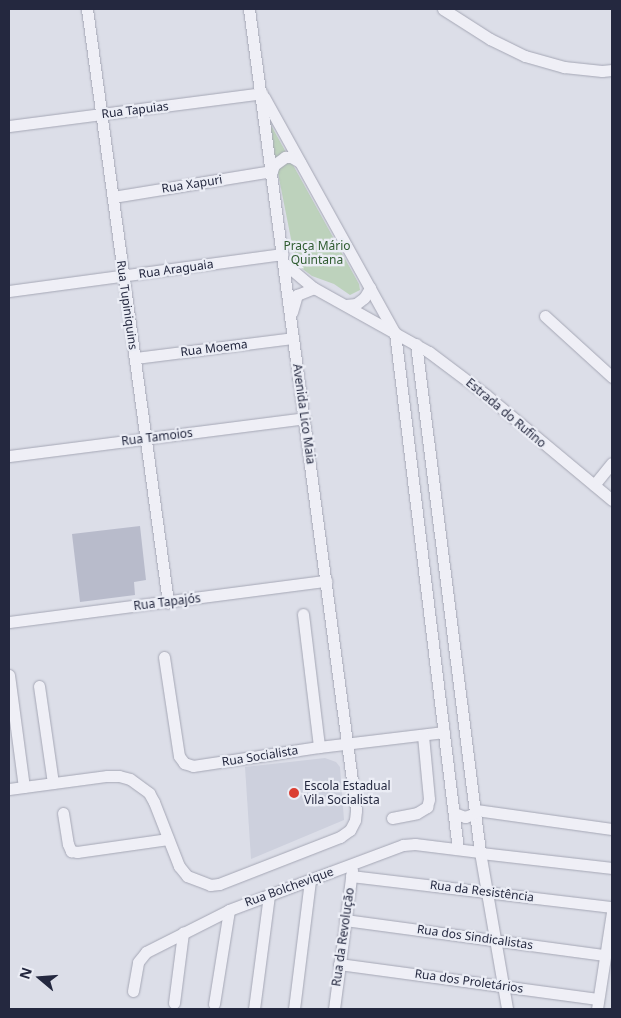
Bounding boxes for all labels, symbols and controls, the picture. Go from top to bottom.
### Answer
street label: Rua Tapuias [101,99,169,121]
street label: Rua Xapuri [161,172,223,196]
park label: Praça Mário Quintana [283,239,351,267]
street label: Rua Araguaia [138,257,214,281]
street label: Rua Tupiniquins [114,259,140,351]
street label: Rua Moema [180,337,248,359]
street label: Avenida Lico Maia [290,363,318,465]
street label: Estrada do Rufino [463,375,549,451]
street label: Rua Tamoios [121,425,193,449]
street label: Rua Tapajós [133,591,201,613]
street label: Rua Socialista [221,743,299,769]
place label: Escola Estadual Vila Socialista [304,779,390,807]
marker: Escola Estadual Vila Socialista [288,787,300,799]
street label: Rua Bolchevique [243,864,335,910]
street label: Rua da Resistência [429,877,535,905]
street label: Rua da Revolução [329,887,357,987]
street label: Rua dos Sindicalistas [416,922,534,952]
north arrow [15,953,65,1003]
text: N [14,965,36,982]
street label: Rua dos Proletários [414,966,524,996]

